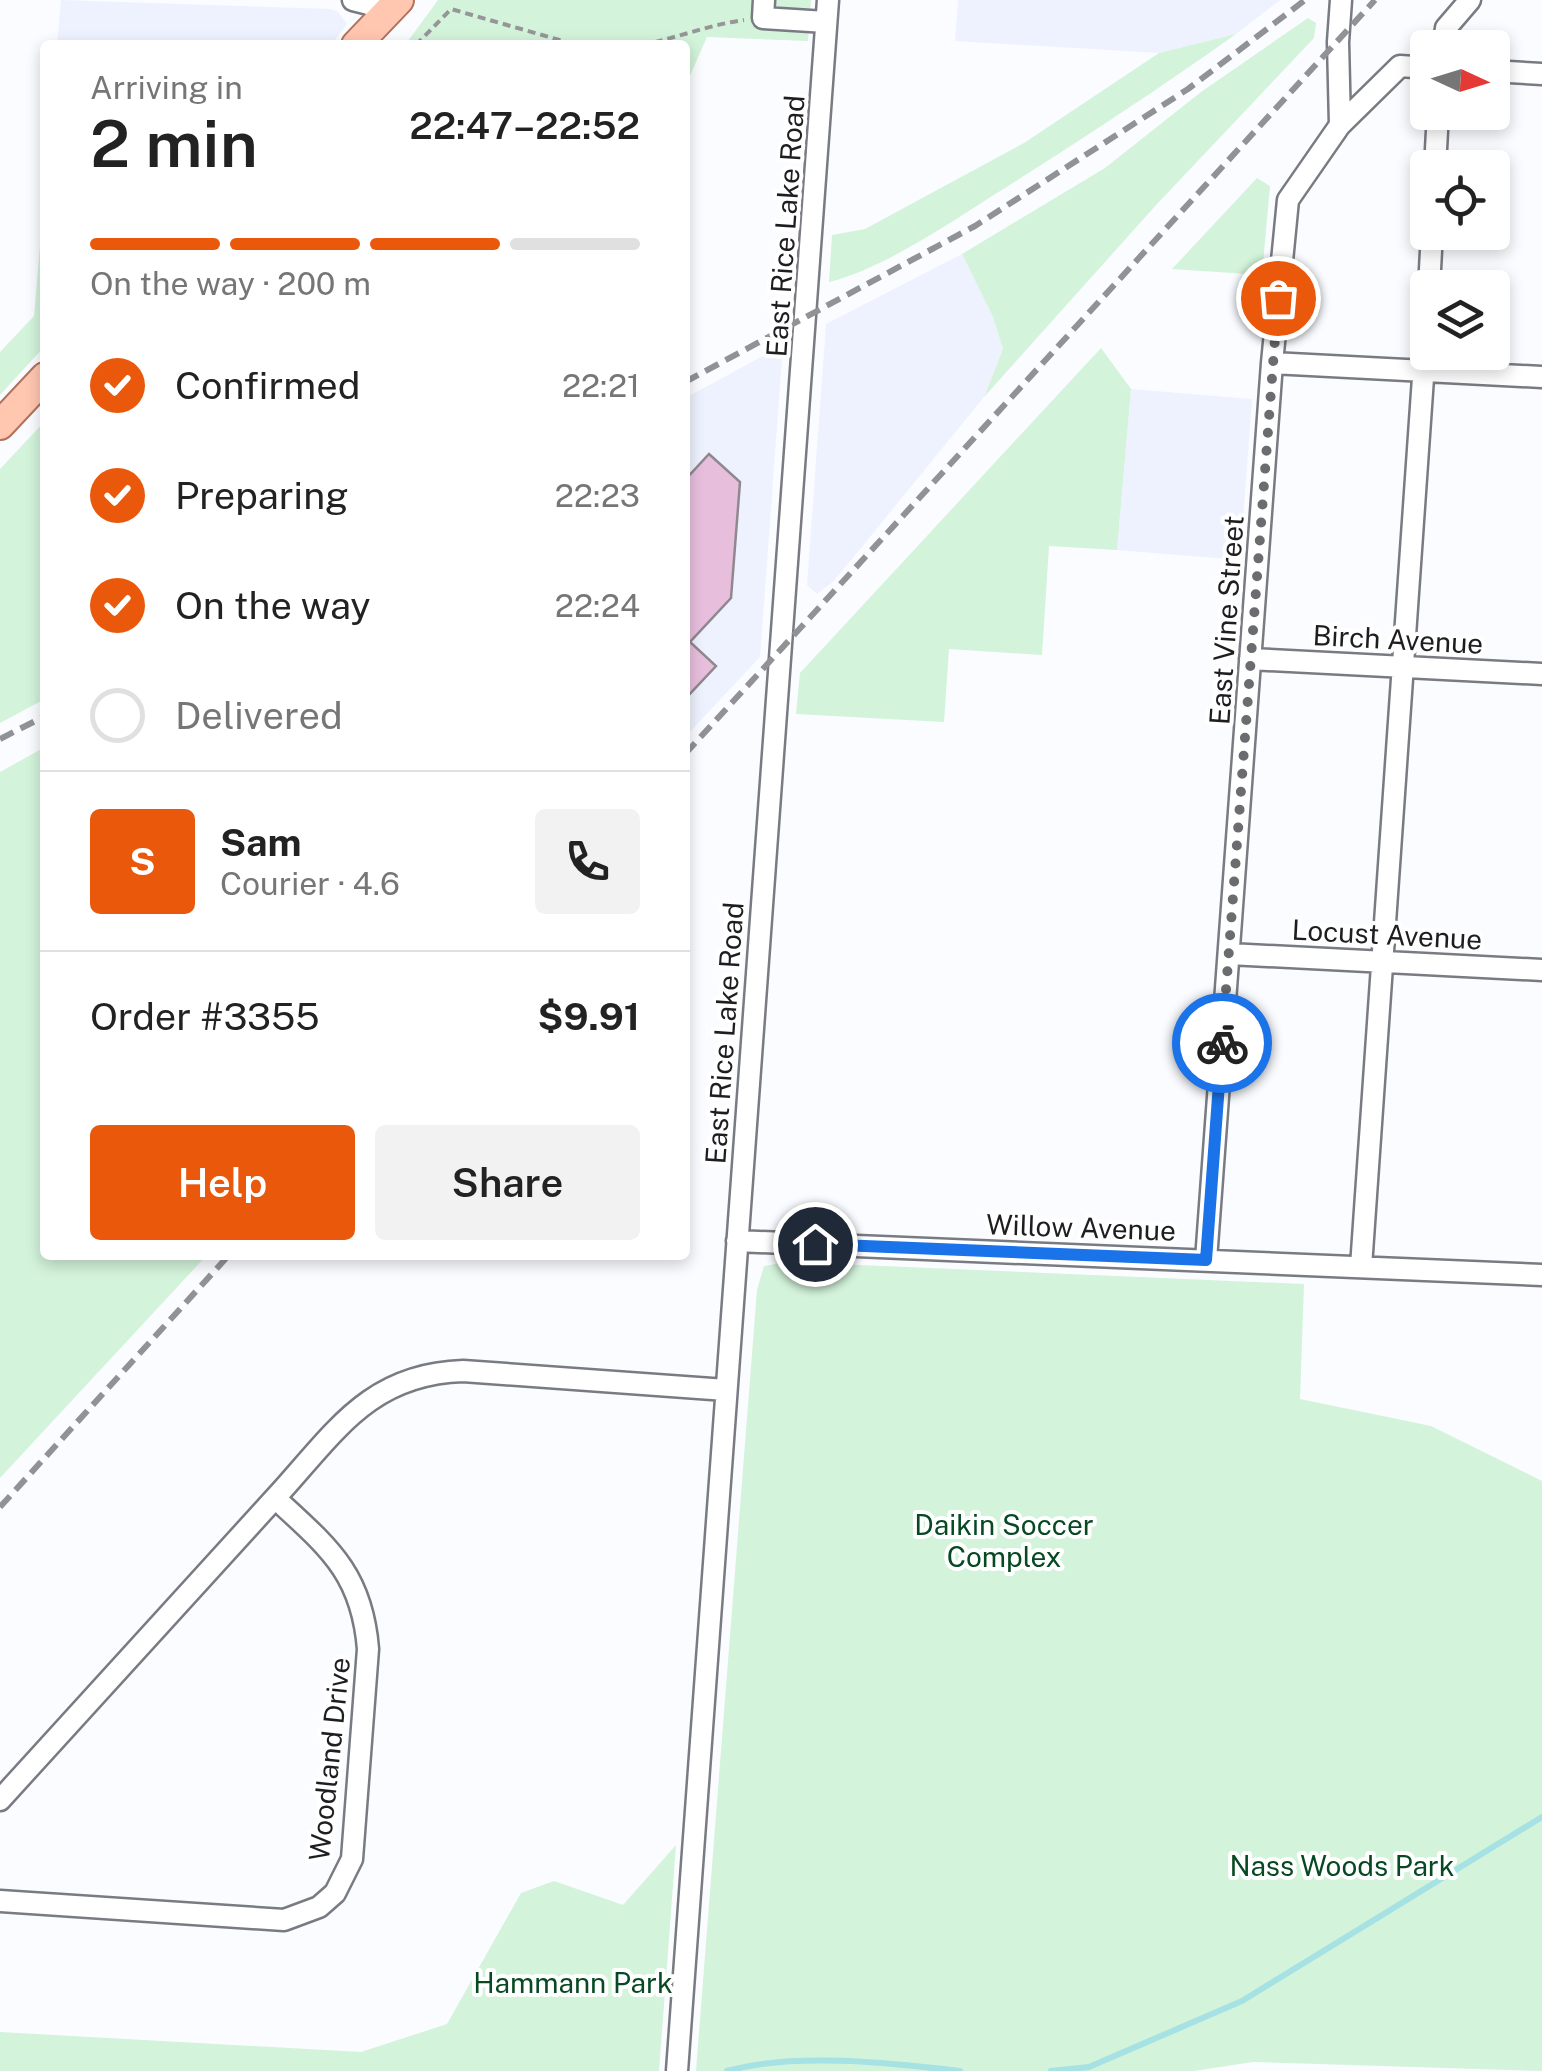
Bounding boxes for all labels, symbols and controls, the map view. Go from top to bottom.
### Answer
north arrow [1410,30,1510,130]
map controls [1410,30,1510,370]
text: Arriving in [90,69,243,106]
street label: East Rice Lake Road [759,94,811,358]
text: 22:47–22:52 [409,103,640,148]
text: 2 min [90,105,258,182]
button: locate [1410,150,1510,250]
pin [1236,256,1321,341]
text: On the way · 200 m [90,265,371,302]
button: layers [1410,270,1510,370]
icon: bag [1251,271,1306,326]
icon: check [90,358,145,413]
text: Confirmed [175,363,360,408]
text: 22:21 [562,367,640,404]
icon: check [90,468,145,523]
text: Preparing [175,473,349,518]
text: 22:23 [555,477,640,514]
street label: East Vine Street [1202,514,1250,726]
icon: check [90,578,145,633]
text: On the way [175,583,371,628]
text: 22:24 [555,587,640,624]
street label: Birch Avenue [1312,618,1484,660]
text: Delivered [175,693,343,738]
button: phone [535,809,640,914]
text: Sam [220,820,302,865]
text: S [129,839,156,884]
text: Courier · 4.6 [220,865,400,902]
street label: East Rice Lake Road [698,901,750,1165]
street label: Locust Avenue [1291,913,1483,955]
courier [1172,993,1272,1093]
text: Order #3355 [90,994,320,1039]
text: $9.91 [538,994,640,1039]
icon: bike [1195,1016,1250,1071]
button: Help [90,1125,355,1240]
button: Share [375,1125,640,1240]
pin [773,1202,858,1287]
street label: Willow Avenue [985,1207,1177,1247]
icon: home [788,1217,843,1272]
park label: Daikin Soccer Complex [914,1508,1094,1573]
street label: Woodland Drive [302,1656,356,1862]
park label: Nass Woods Park [1229,1849,1455,1882]
park label: Hammann Park [473,1966,673,1999]

